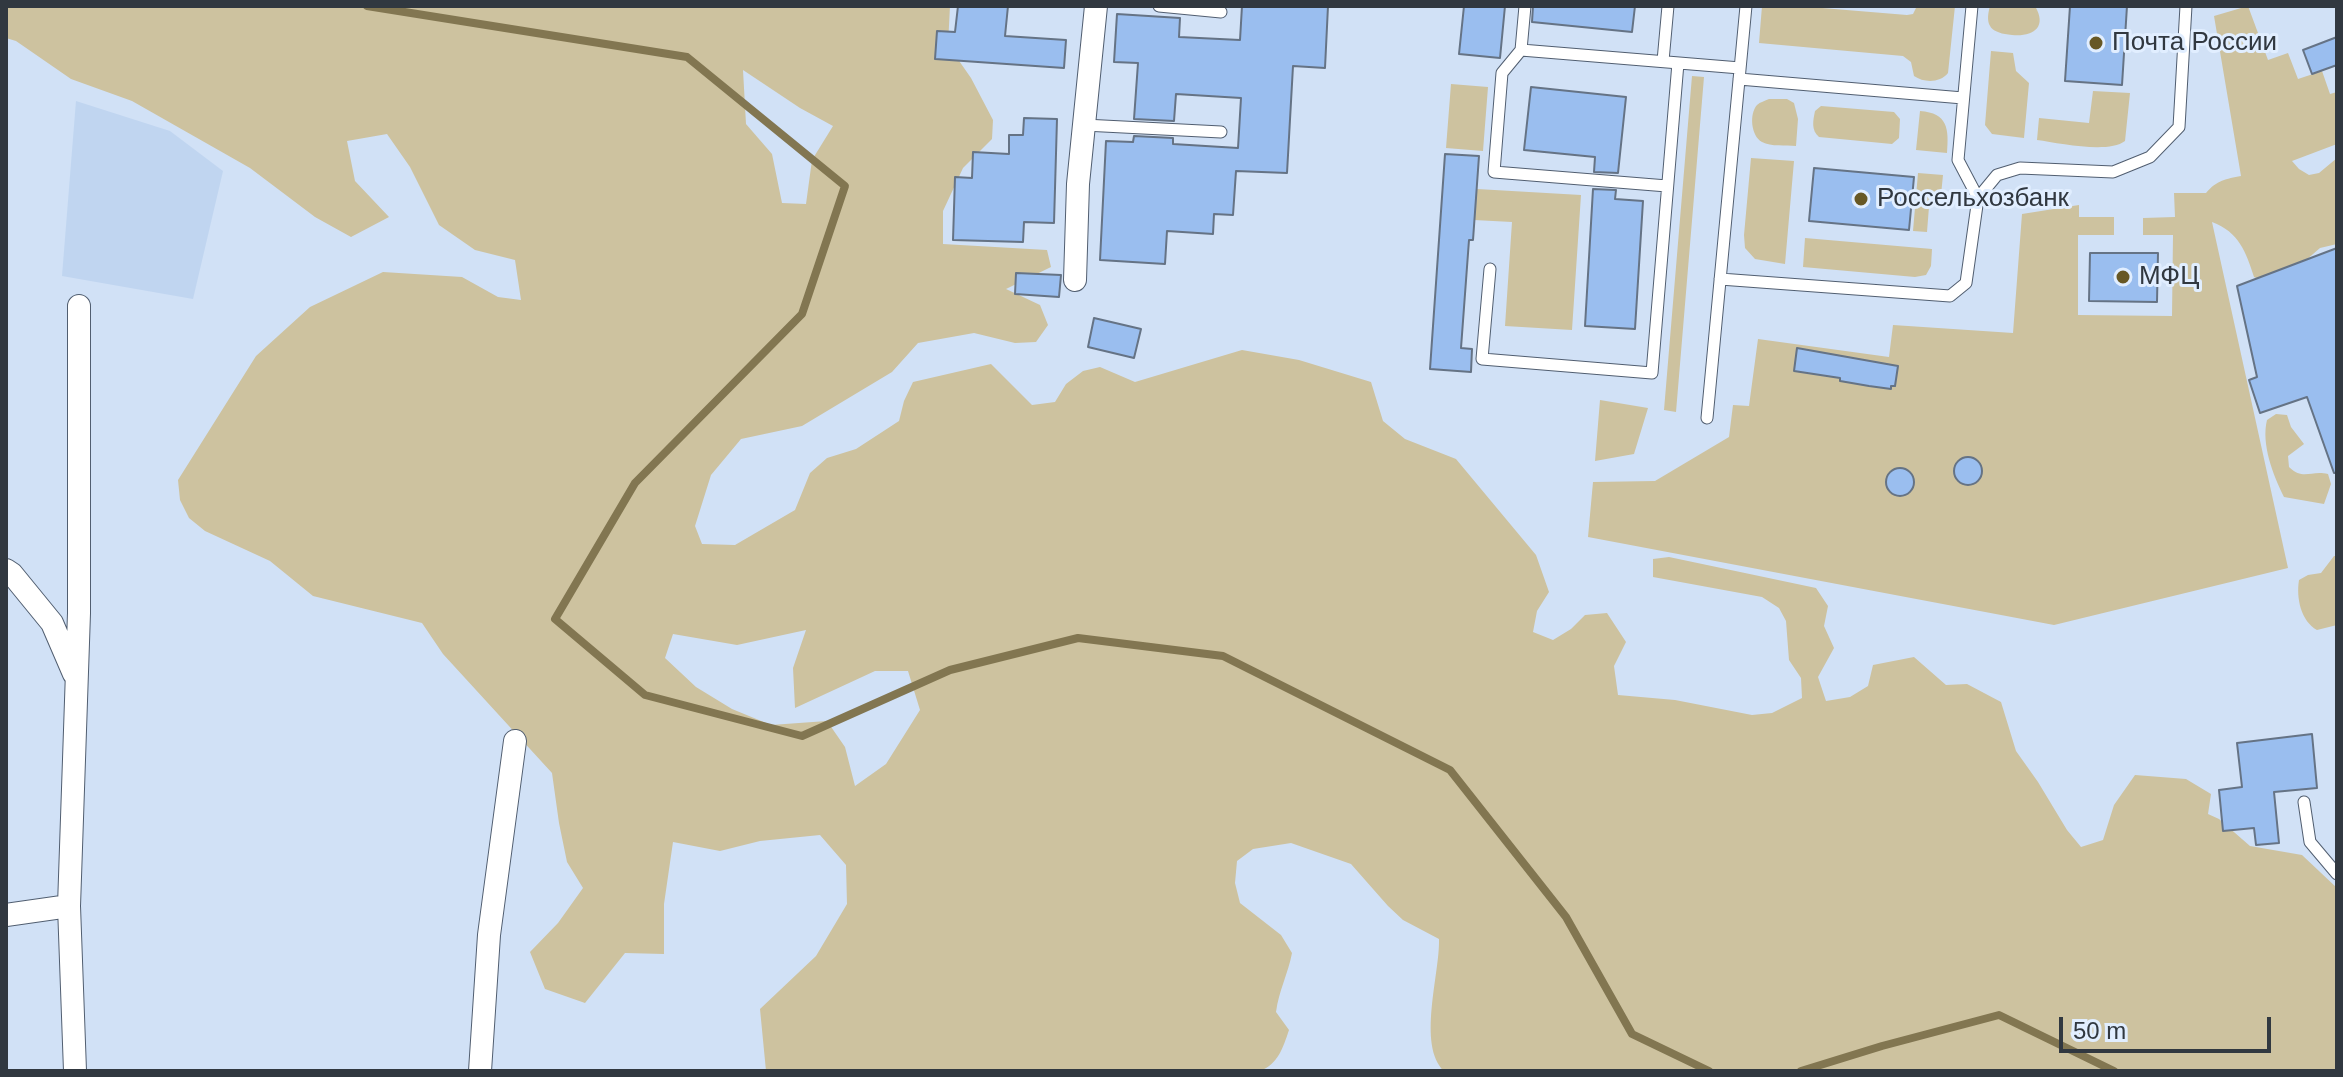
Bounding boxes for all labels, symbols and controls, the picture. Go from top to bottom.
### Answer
place label: Почта России [2112,27,2277,59]
marker: Почта России [2087,34,2105,52]
place label: Россельхозбанк [1877,183,2069,215]
marker: Россельхозбанк [1852,190,1870,208]
place label: МФЦ [2139,261,2199,293]
marker: МФЦ [2114,268,2132,286]
scale bar [2063,1001,2275,1051]
text: 50 m [2073,1017,2126,1044]

